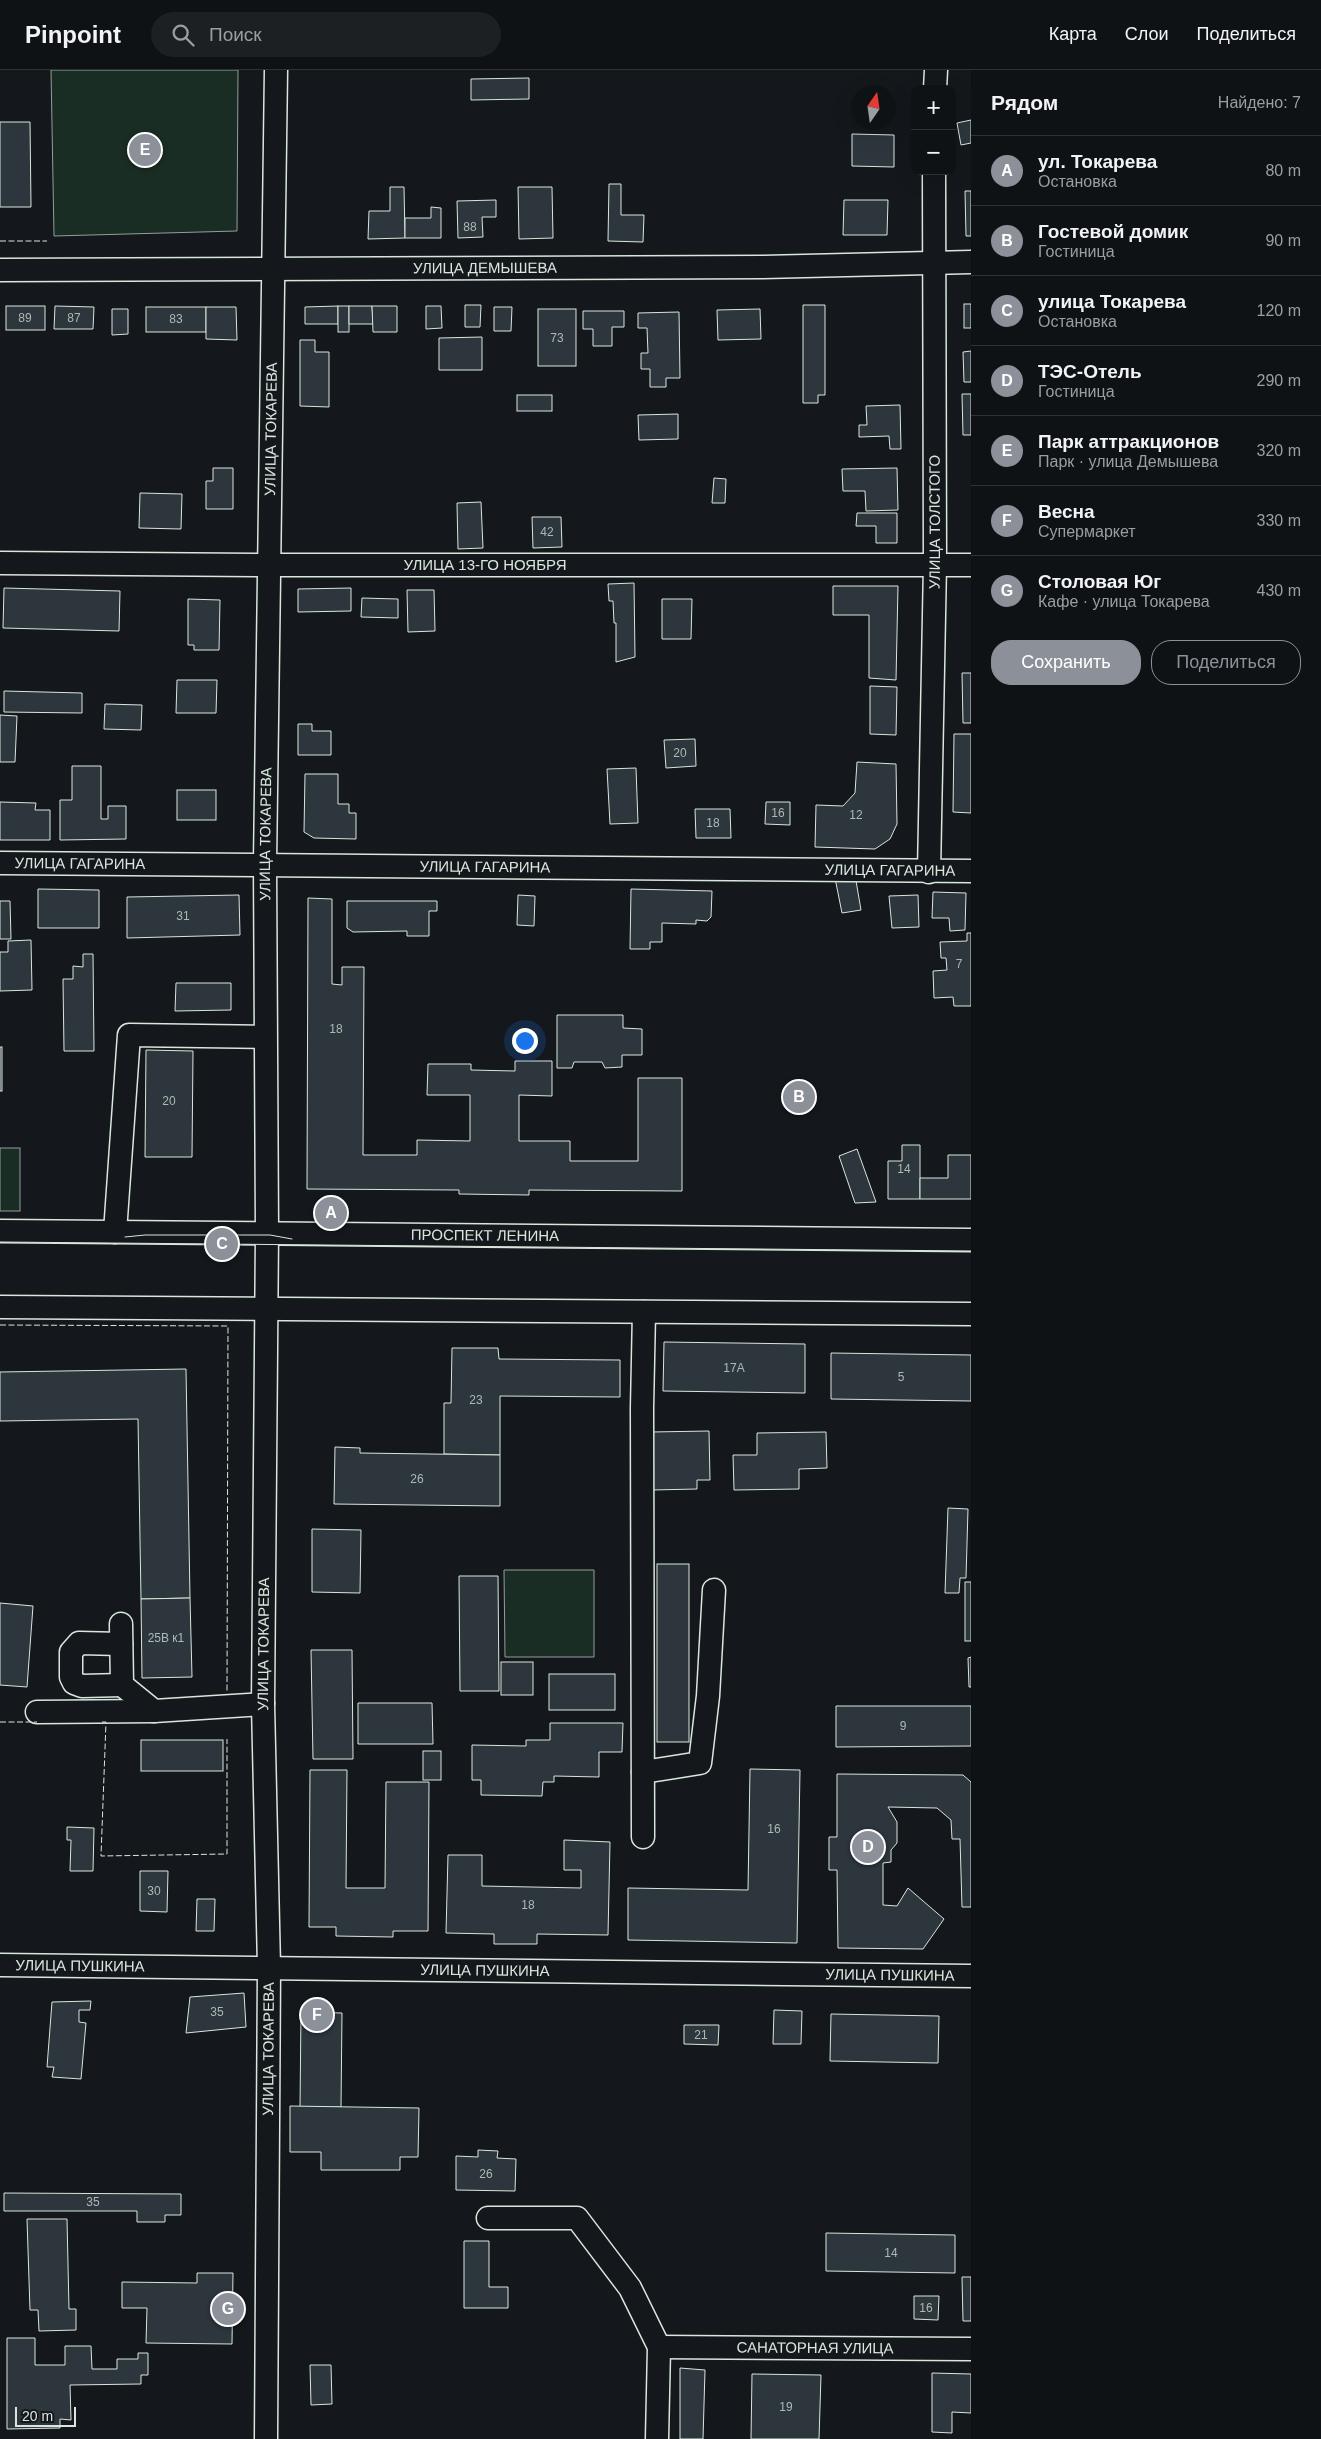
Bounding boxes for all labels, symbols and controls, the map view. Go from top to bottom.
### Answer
search box [151,12,501,57]
text: Pinpoint [25,21,121,48]
icon: search [169,21,197,49]
text: Поиск [209,24,262,45]
text: Карта [1049,24,1097,44]
text: Слои [1125,24,1169,44]
text: Поделиться [1197,24,1296,44]
north arrow [851,85,896,130]
map controls [911,85,956,175]
button: + [911,85,956,130]
text: Рядом [991,91,1058,114]
text: Найдено: 7 [1218,94,1301,111]
button: − [911,130,956,175]
pin: E [129,131,161,169]
text: ул. Токарева [1038,151,1157,172]
text: A [1001,162,1013,179]
text: 80 m [1265,162,1301,179]
text: Остановка [1038,173,1117,190]
house number: 88 [463,220,477,234]
text: Гостевой домик [1038,221,1188,242]
text: B [1001,232,1013,249]
text: 90 m [1265,232,1301,249]
text: Гостиница [1038,243,1115,260]
street label: УЛИЦА ДЕМЫШЕВА [413,259,557,276]
text: улица Токарева [1038,291,1186,312]
text: C [1001,302,1013,319]
text: 120 m [1257,302,1301,319]
house number: 89 [18,311,32,325]
house number: 87 [67,311,81,325]
house number: 83 [169,312,183,326]
text: Остановка [1038,313,1117,330]
house number: 73 [550,331,564,345]
text: ТЭС-Отель [1038,361,1142,382]
street label: УЛИЦА ТОКАРЕВА [261,362,280,496]
text: D [1001,372,1013,389]
text: 290 m [1257,372,1301,389]
text: Гостиница [1038,383,1115,400]
text: Парк аттракционов [1038,431,1219,452]
text: E [1002,442,1012,459]
text: 320 m [1257,442,1301,459]
text: Парк · улица Демышева [1038,453,1218,470]
street label: УЛИЦА ТОЛСТОГО [926,455,943,589]
text: Весна [1038,501,1095,522]
text: F [1002,512,1012,529]
text: 330 m [1257,512,1301,529]
text: Супермаркет [1038,523,1136,540]
house number: 42 [540,525,554,539]
street label: УЛИЦА 13-ГО НОЯБРЯ [403,556,567,573]
text: Столовая Юг [1038,571,1161,592]
text: G [1001,582,1013,599]
text: 430 m [1257,582,1301,599]
text: Кафе · улица Токарева [1038,593,1210,610]
button: Сохранить [991,640,1141,685]
button: Поделиться [1151,640,1301,685]
house number: 20 [673,746,687,760]
street label: УЛИЦА ТОКАРЕВА [256,767,274,901]
house number: 16 [771,806,785,820]
house number: 12 [849,808,863,822]
house number: 18 [706,816,720,830]
street label: УЛИЦА ГАГАРИНА [14,854,146,872]
street label: УЛИЦА ГАГАРИНА [419,857,551,876]
street label: УЛИЦА ГАГАРИНА [824,861,955,879]
house number: 31 [176,909,190,923]
house number: 7 [956,957,963,971]
house number: 18 [329,1022,343,1036]
your location [512,1028,538,1054]
pin: B [783,1078,815,1116]
house number: 20 [162,1094,176,1108]
house number: 14 [897,1162,911,1176]
pin: A [315,1194,347,1232]
pin: C [206,1225,238,1263]
street label: ПРОСПЕКТ ЛЕНИНА [411,1226,559,1244]
house number: 17А [723,1361,745,1375]
house number: 5 [898,1370,905,1384]
house number: 23 [469,1393,483,1407]
house number: 26 [410,1472,424,1486]
street label: УЛИЦА ТОКАРЕВА [254,1577,272,1711]
house number: 25В к1 [148,1631,185,1645]
house number: 9 [900,1719,907,1733]
house number: 16 [767,1822,781,1836]
pin: D [852,1828,884,1866]
house number: 30 [147,1884,161,1898]
house number: 18 [521,1898,535,1912]
street label: УЛИЦА ПУШКИНА [15,1956,145,1975]
street label: УЛИЦА ПУШКИНА [420,1961,550,1979]
street label: УЛИЦА ПУШКИНА [825,1965,955,1984]
street label: УЛИЦА ТОКАРЕВА [259,1982,277,2116]
pin: F [301,1996,333,2034]
house number: 35 [210,2005,224,2019]
house number: 21 [694,2028,708,2042]
house number: 26 [479,2167,493,2181]
house number: 35 [86,2195,100,2209]
house number: 14 [884,2246,898,2260]
pin: G [212,2290,244,2328]
house number: 16 [919,2301,933,2315]
street label: САНАТОРНАЯ УЛИЦА [736,2338,894,2357]
house number: 19 [779,2400,793,2414]
scale bar [15,2404,76,2427]
text: 20 m [22,2408,53,2424]

